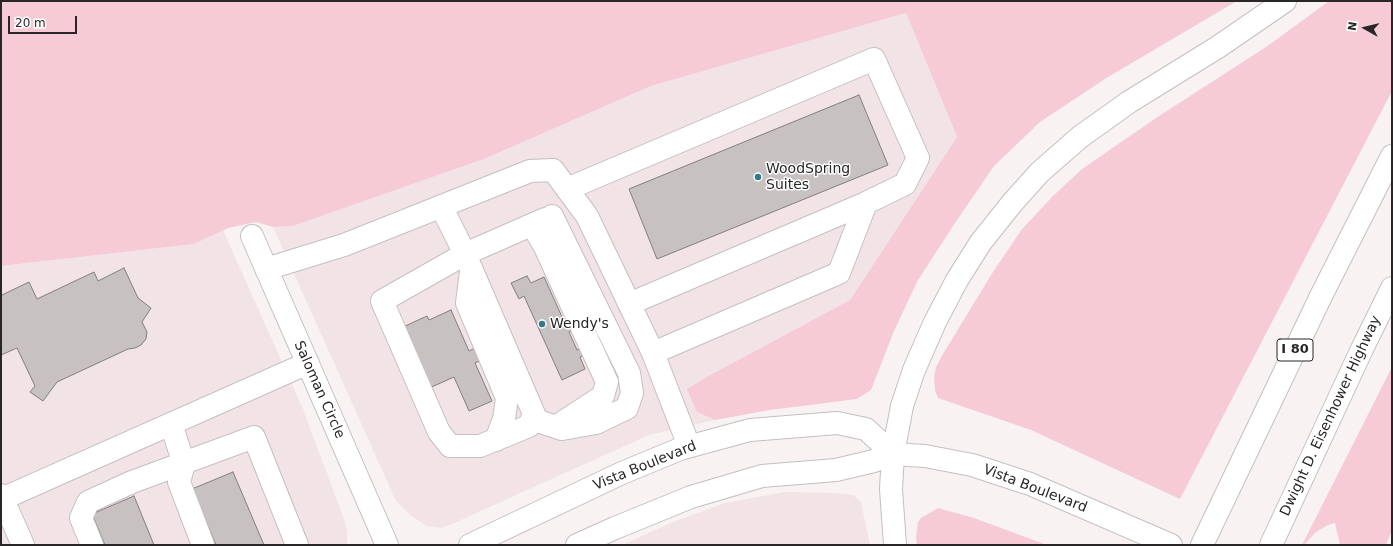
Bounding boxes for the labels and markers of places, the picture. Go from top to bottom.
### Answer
place label: WoodSpring Suites [766,161,850,194]
marker: WoodSpring Suites [753,172,763,182]
place label: Wendy's [550,316,609,332]
marker: Wendy's [537,319,547,329]

